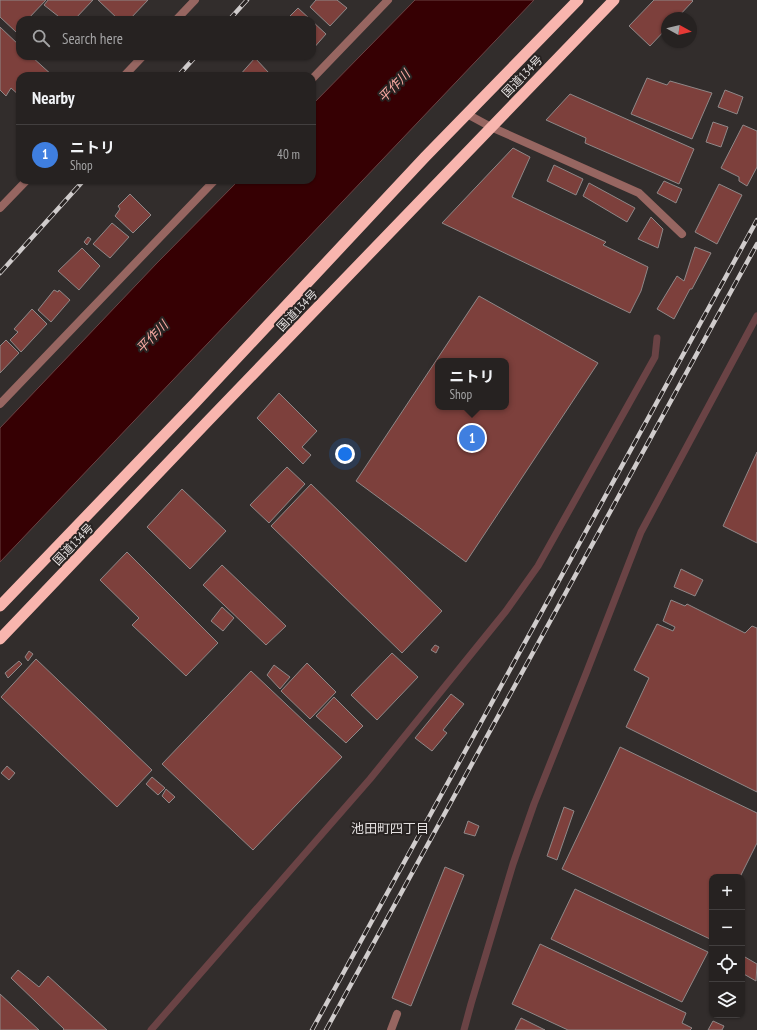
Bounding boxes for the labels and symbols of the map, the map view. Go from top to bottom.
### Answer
north arrow [661,12,697,48]
street label: 国道134号 [498,52,546,100]
water label: 平作川 [374,65,415,106]
street label: 国道134号 [273,286,321,334]
water label: 平作川 [132,316,173,357]
pin: 1 [459,423,485,453]
your location [335,444,355,464]
street label: 国道134号 [49,520,97,568]
district label: 池田町四丁目 [351,820,429,837]

